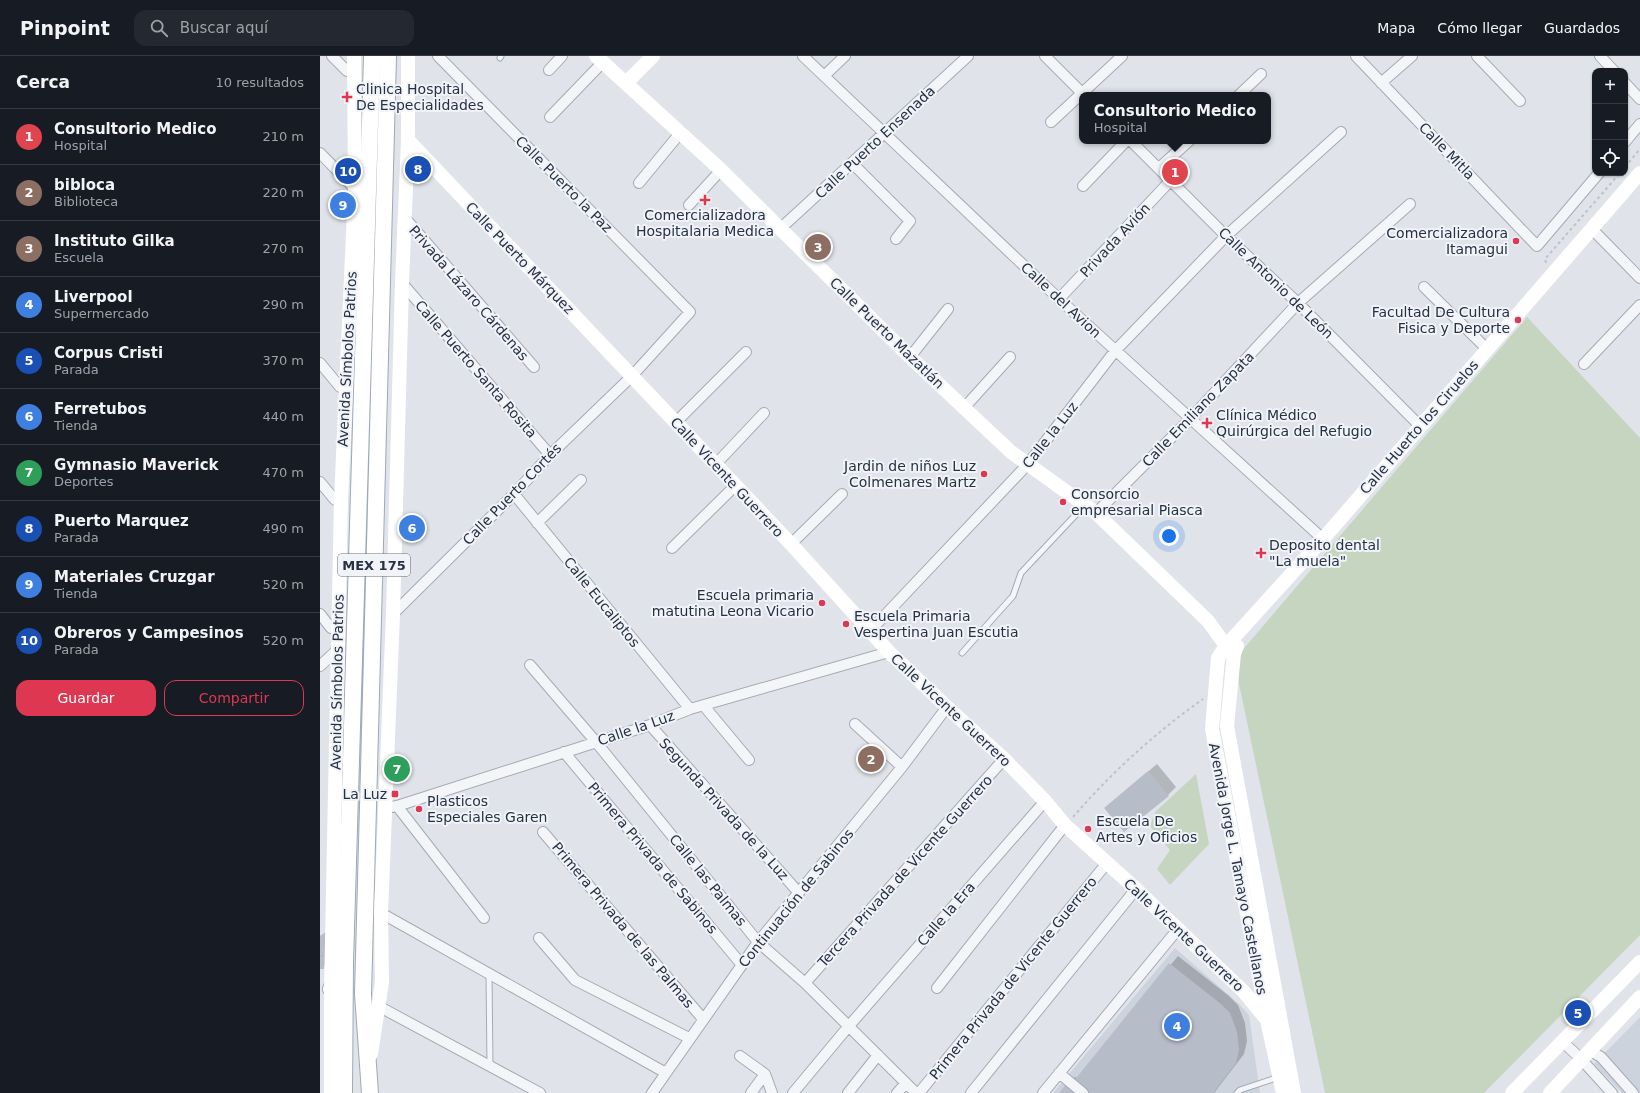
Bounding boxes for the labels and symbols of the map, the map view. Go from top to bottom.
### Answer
place label: Clinica Hospital De Especialidades [356,81,484,113]
street label: Calle Puerto Ensenada [812,82,938,202]
marker: Clinica Hospital De Especialidades [341,91,353,103]
street label: Calle Mitla [1416,119,1478,183]
street label: Calle Puerto la Paz [512,132,616,236]
pin: 8 [405,154,431,184]
pin: 10 [335,156,361,186]
pin: 1 [1162,157,1188,187]
pin: 9 [330,190,356,220]
marker: Comercializadora Hospitalaria Medica [700,195,710,205]
street label: Calle Puerto Márquez [462,199,578,317]
street label: Privada Avión [1077,200,1153,280]
place label: Comercializadora Hospitalaria Medica [636,207,774,239]
street label: Privada Lázaro Cárdenas [406,222,532,364]
street label: Calle Antonio de León [1215,224,1337,342]
place label: Comercializadora Itamagui [1386,225,1508,257]
pin: 3 [805,232,831,262]
marker: Comercializadora Itamagui [1511,236,1521,246]
street label: Calle del Avion [1018,259,1104,341]
street label: Avenida Símbolos Patrios [334,271,360,447]
street label: Calle Puerto Mazatlán [827,274,947,392]
street label: Calle Puerto Santa Rosita [412,297,540,441]
place label: Facultad De Cultura Fisica y Deporte [1372,304,1510,336]
marker: Facultad De Cultura Fisica y Deporte [1513,315,1523,325]
street label: Calle Emiliano Zapata [1139,348,1257,470]
street label: Calle Huerto los Ciruelos [1356,357,1482,497]
street label: Calle la Luz [1019,399,1081,471]
place label: Clínica Médico Quirúrgica del Refugio [1216,407,1372,439]
street label: Calle Vicente Guerrero [667,414,787,540]
marker: Clínica Médico Quirúrgica del Refugio [1201,417,1213,429]
street label: Calle Puerto Cortés [459,440,565,548]
place label: Jardin de niños Luz Colmenares Martz [843,458,976,490]
marker: Jardin de niños Luz Colmenares Martz [979,469,989,479]
place label: Consorcio empresarial Piasca [1071,486,1203,518]
marker: Consorcio empresarial Piasca [1058,497,1068,507]
pin: 6 [399,513,425,543]
your location [1159,526,1179,546]
place label: Deposito dental "La muela" [1269,537,1380,569]
marker: Deposito dental "La muela" [1256,548,1266,558]
road number: MEX 175 [338,554,410,576]
street label: Calle Eucaliptos [561,554,643,650]
place label: Escuela primaria matutina Leona Vicario [652,587,814,619]
street label: Avenida Símbolos Patrios [327,594,347,770]
marker: Escuela primaria matutina Leona Vicario [817,598,827,608]
place label: Escuela Primaria Vespertina Juan Escutia [854,608,1019,640]
marker: Escuela Primaria Vespertina Juan Escutia [841,619,851,629]
street label: Calle Vicente Guerrero [888,650,1014,770]
street label: Calle la Luz [596,707,676,749]
street label: Segunda Privada de la Luz [656,735,792,883]
street label: Avenida Jorge L. Tamayo Castellanos [1206,742,1270,996]
pin: 2 [858,744,884,774]
pin: 7 [384,754,410,784]
street label: Tercera Privada de Vicente Guerrero [814,772,995,971]
street label: Primera Privada de Sabinos [585,779,721,937]
place label: La Luz [342,786,387,802]
marker: La Luz [390,789,400,799]
place label: Plasticos Especiales Garen [427,793,547,825]
marker: Plasticos Especiales Garen [414,804,424,814]
place label: Escuela De Artes y Oficios [1096,813,1197,845]
marker: Escuela De Artes y Oficios [1083,824,1093,834]
street label: Continuación de Sabinos [735,826,857,970]
street label: Calle las Palmas [666,831,750,929]
street label: Primera Privada de las Palmas [549,839,697,1011]
street label: Primera Privada de Vicente Guerrero [926,873,1100,1083]
street label: Calle Vicente Guerrero [1121,875,1247,995]
street label: Calle la Era [914,879,978,949]
pin: 5 [1565,998,1591,1028]
pin: 4 [1164,1011,1190,1041]

